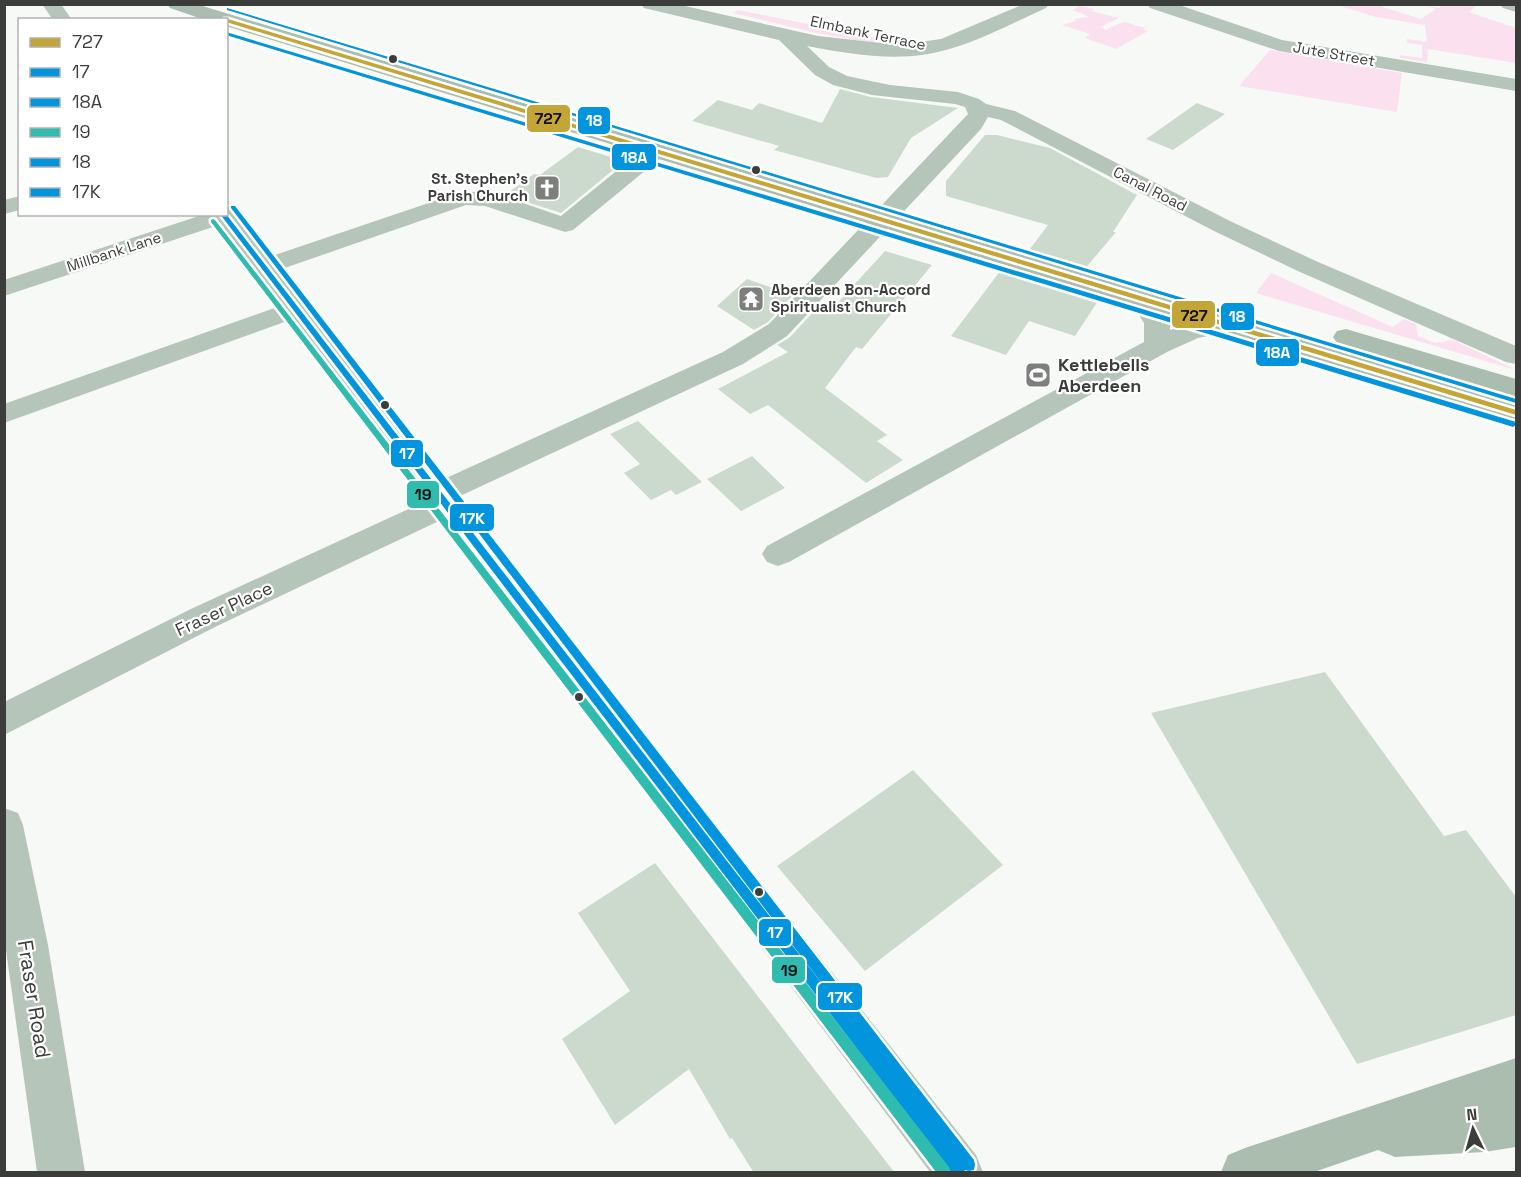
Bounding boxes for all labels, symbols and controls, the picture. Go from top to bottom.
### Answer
street label: Elmbank Terrace [809,11,928,54]
legend [18,18,228,216]
text: 727 [72,30,103,53]
street label: Jute Street [1292,37,1377,70]
unlabelled marker [387,53,399,65]
text: 17 [72,60,90,83]
text: 18A [72,90,102,113]
line badge: 727 [526,104,571,133]
line badge: 18 [577,106,611,135]
text: 727 [534,108,562,129]
text: 18 [586,110,603,131]
text: 19 [72,120,91,143]
line badge: 18A [611,143,657,171]
text: 18A [621,147,647,168]
text: 18 [72,150,91,173]
street label: Canal Road [1110,162,1190,215]
unlabelled marker [750,164,762,176]
place label: St. Stephen's Parish Church [428,169,528,205]
church icon: St. Stephen's Parish Church [532,173,562,203]
text: 17K [72,180,101,203]
street label: Millbank Lane [64,227,164,276]
place label: Aberdeen Bon-Accord Spiritualist Church [771,280,931,316]
temple icon: Aberdeen Bon-Accord Spiritualist Church [736,284,766,314]
line badge: 727 [1171,300,1216,329]
line badge: 18 [1220,302,1255,331]
text: 727 [1180,305,1208,326]
text: 18 [1229,306,1246,327]
line badge: 18A [1255,338,1300,367]
text: 18A [1264,342,1290,363]
place label: Kettlebells Aberdeen [1058,353,1150,397]
sports icon: Kettlebells Aberdeen [1023,360,1053,390]
unlabelled marker [379,399,391,411]
line badge: 17 [390,439,424,468]
text: 17 [399,443,415,464]
line badge: 19 [406,480,440,509]
text: 19 [414,484,432,505]
line badge: 17K [449,503,495,532]
text: 17K [459,508,485,529]
street label: Fraser Place [171,576,276,641]
unlabelled marker [573,691,585,703]
unlabelled marker [753,886,765,898]
line badge: 17 [758,918,792,947]
text: 17 [767,922,783,943]
street label: Fraser Road [12,938,57,1060]
line badge: 19 [771,956,806,984]
text: 19 [780,960,798,981]
line badge: 17K [817,982,863,1011]
text: 17K [827,987,853,1008]
north arrow [1443,1099,1503,1159]
text: N [1465,1104,1478,1125]

